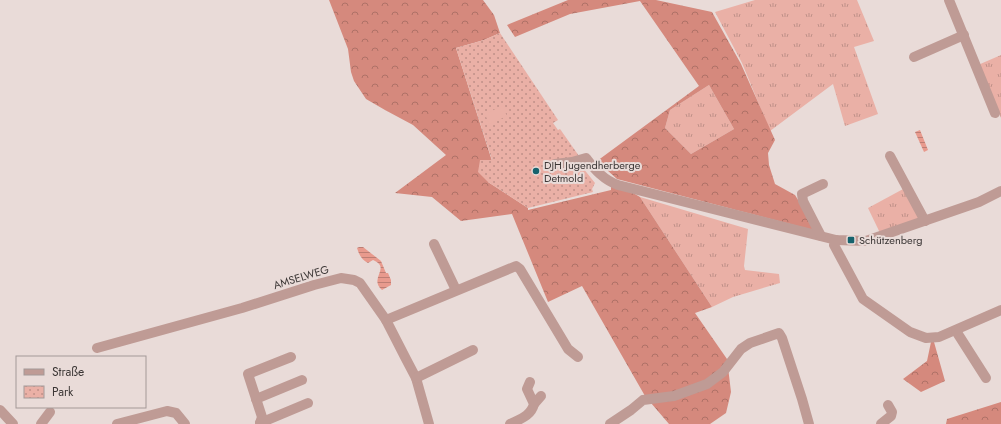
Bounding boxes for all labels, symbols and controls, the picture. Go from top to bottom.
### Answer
place label: DJH Jugendherberge Detmold [544,157,641,186]
marker: DJH Jugendherberge Detmold [531,166,541,176]
place label: Schützenberg [859,232,923,248]
marker: Schützenberg [846,235,856,245]
street label: AMSELWEG [271,261,331,293]
legend [16,356,146,408]
text: Straße [52,363,84,381]
text: Park [52,383,74,401]

